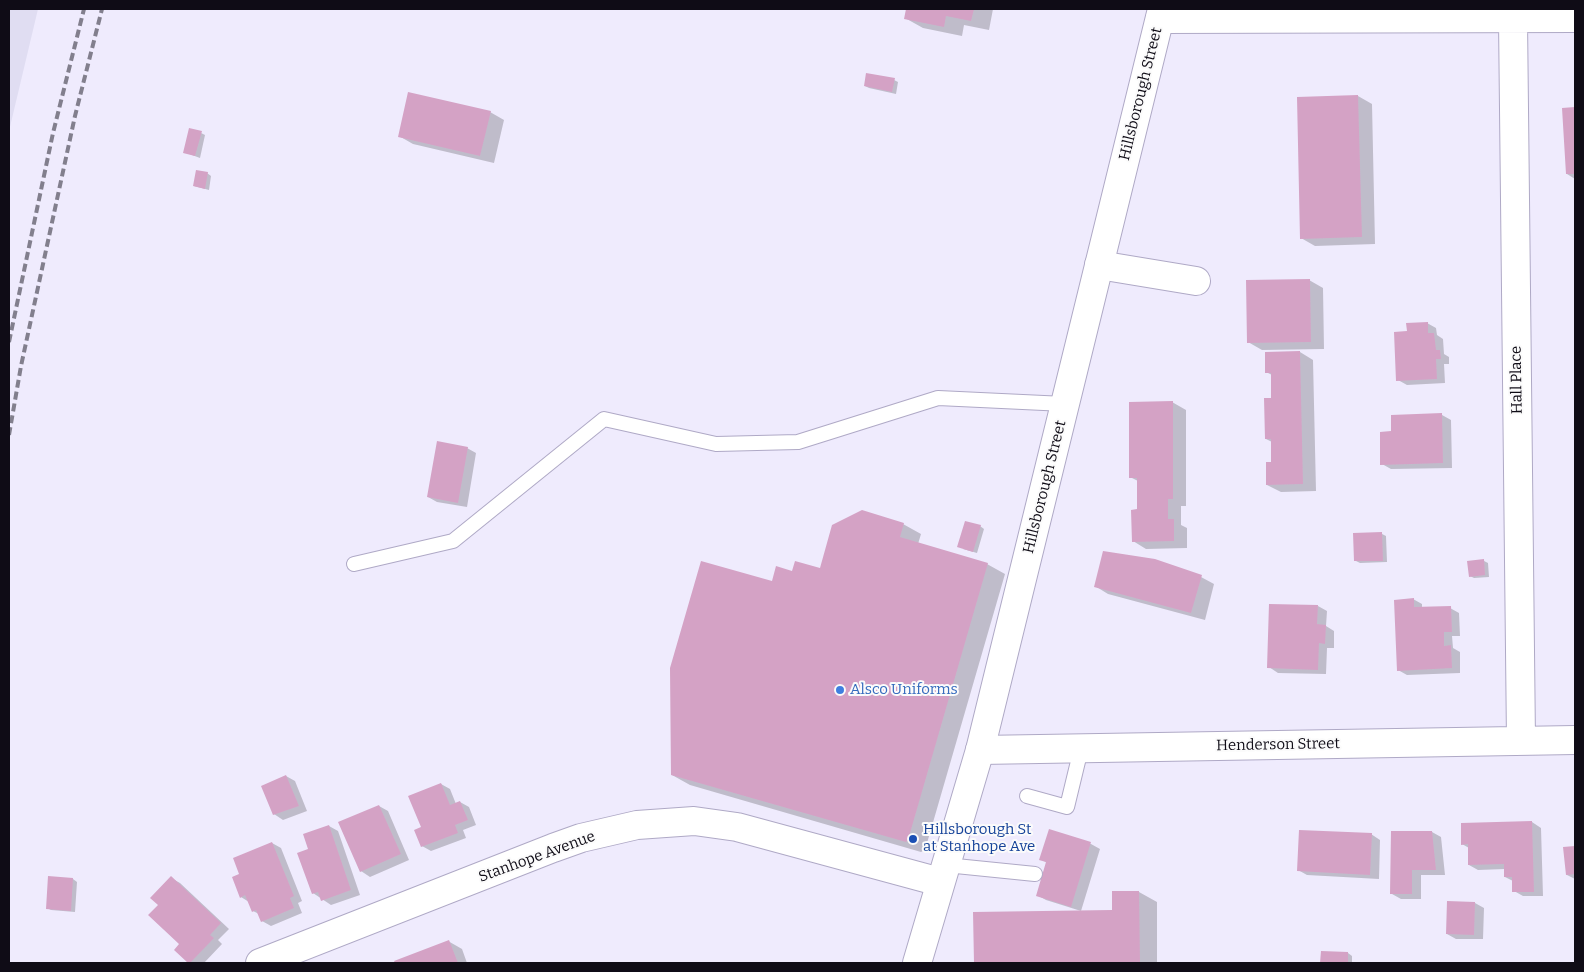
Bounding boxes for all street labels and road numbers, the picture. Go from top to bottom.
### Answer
street label: Hillsborough Street [1116,26,1166,162]
street label: Hall Place [1507,346,1527,414]
street label: Hillsborough Street [1020,419,1070,555]
street label: Henderson Street [1216,735,1340,755]
street label: Stanhope Avenue [476,828,598,886]

